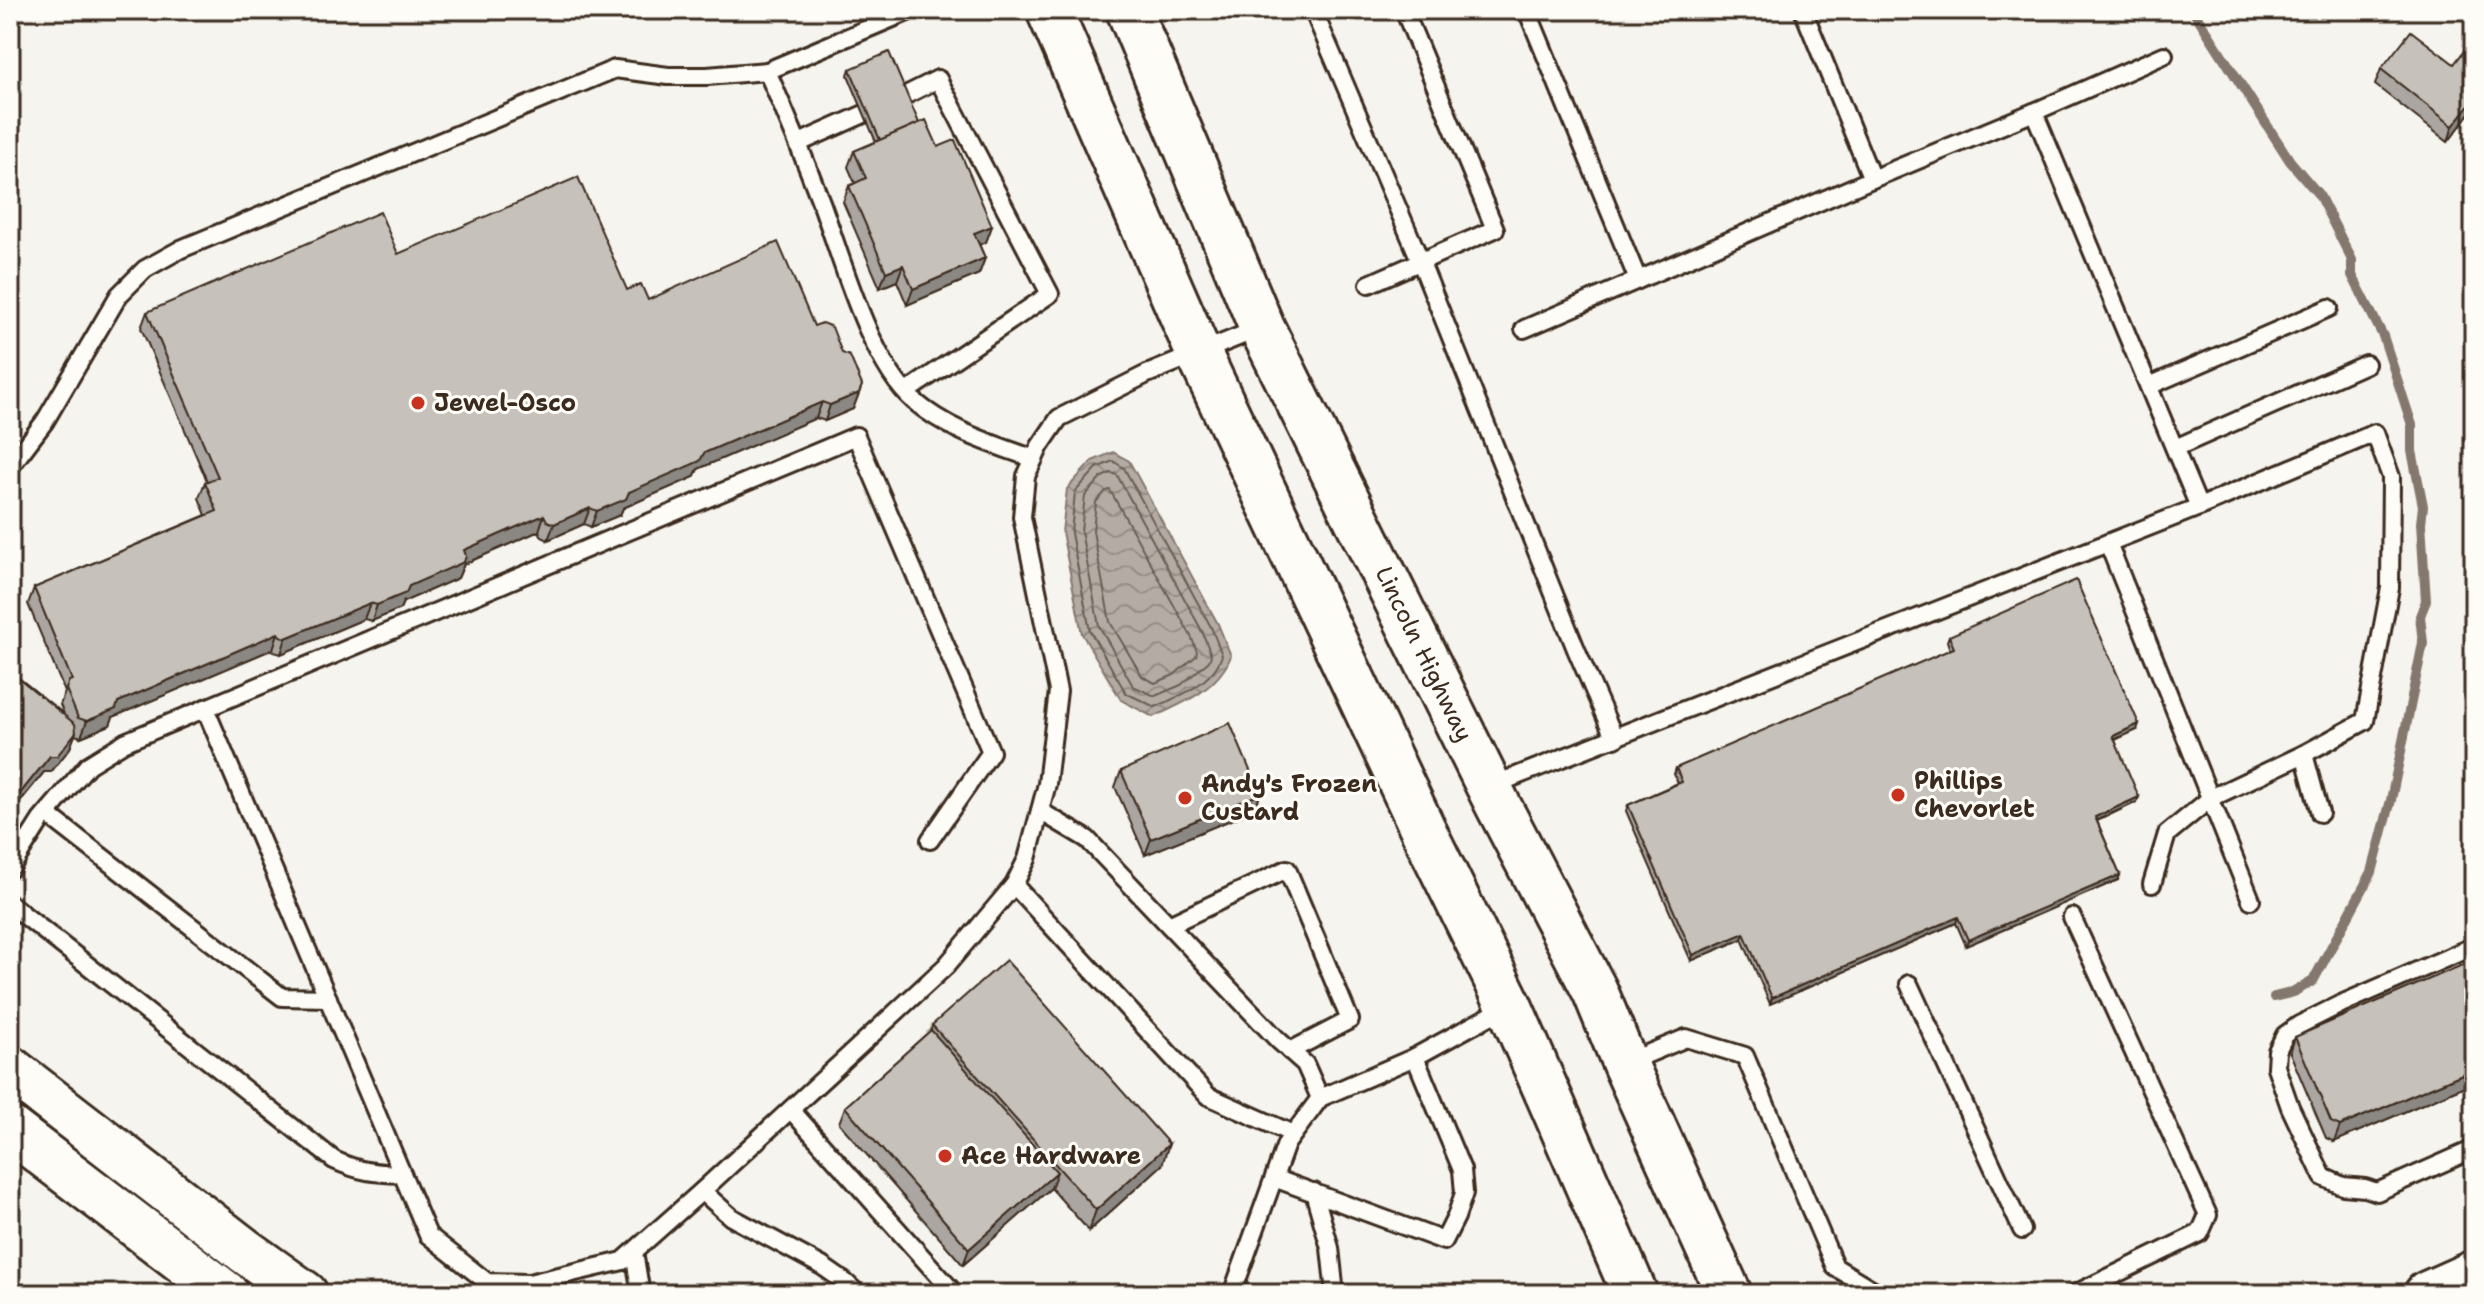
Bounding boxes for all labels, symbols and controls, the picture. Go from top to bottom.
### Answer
place label: Jewel-Osco [434,387,576,419]
marker: Jewel-Osco [409,394,427,412]
street label: Lincoln Highway [1368,561,1480,747]
place label: Phillips Chevorlet [1914,765,2035,825]
place label: Andy's Frozen Custard [1201,768,1377,828]
marker: Phillips Chevorlet [1889,786,1907,804]
marker: Andy's Frozen Custard [1176,789,1194,807]
place label: Ace Hardware [961,1140,1141,1172]
marker: Ace Hardware [936,1147,954,1165]

